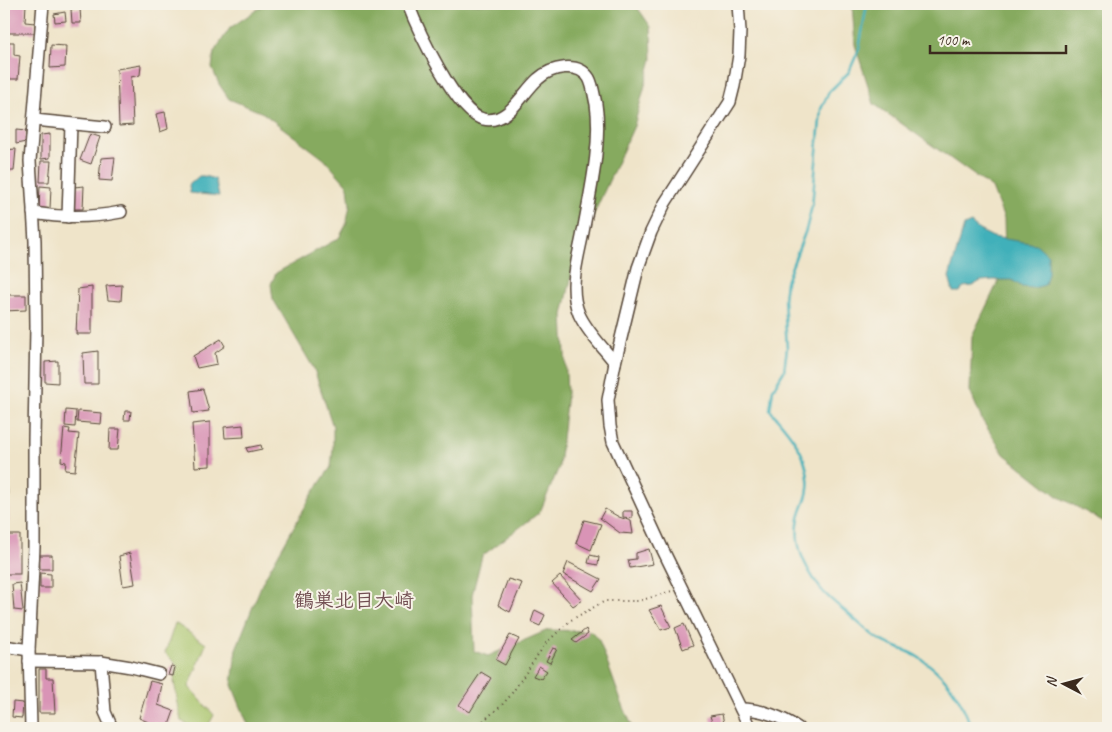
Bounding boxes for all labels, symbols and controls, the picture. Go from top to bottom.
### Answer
scale bar [930,22,1066,54]
text: 100 m [937,31,971,50]
district label: 鶴巣北目大崎 [294,588,414,613]
north arrow [1040,660,1090,710]
text: N [1043,675,1061,688]

